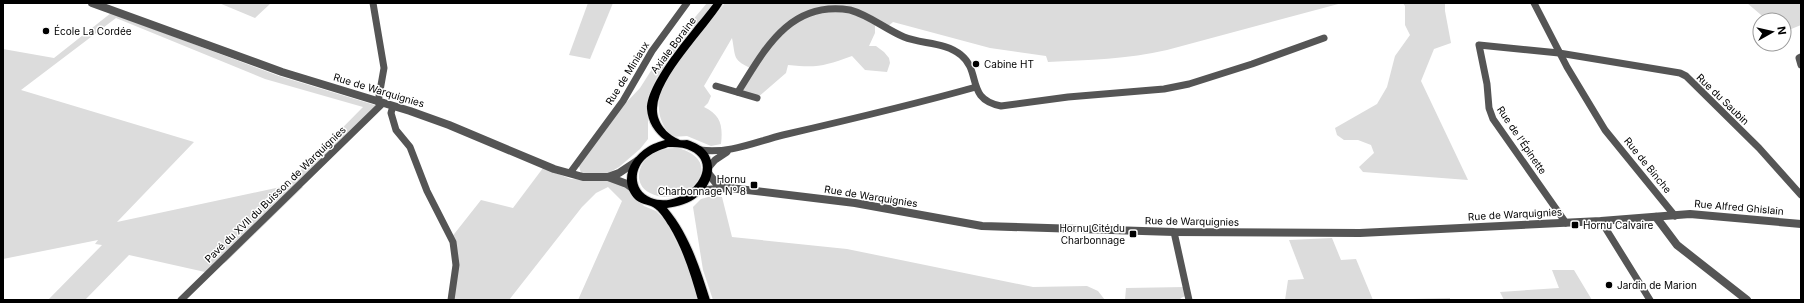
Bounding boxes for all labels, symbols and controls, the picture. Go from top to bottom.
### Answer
north arrow [1752,12,1792,52]
street label: Axiale Boraine [648,14,698,76]
place label: École La Cordée [54,24,132,37]
text: N [1774,25,1789,36]
marker: École La Cordée [41,26,51,36]
street label: Rue de Miniaux [603,39,652,107]
place label: Cabine HT [984,58,1034,70]
marker: Cabine HT [971,59,981,69]
street label: Rue de Warquignies [332,70,426,110]
street label: Rue du Saubin [1694,71,1752,127]
street label: Rue de l'Épinette [1495,103,1550,176]
street label: Pavé du XVII du Buisson de Warquignies [202,123,348,265]
street label: Rue de Binche [1622,135,1674,195]
place label: Hornu Charbonnage N° 8 [658,173,746,197]
marker: Hornu Charbonnage N° 8 [749,180,759,190]
street label: Rue de Warquignies [823,183,919,209]
street label: Rue Alfred Ghislain [1694,197,1784,217]
street label: Rue de Warquignies [1468,206,1562,222]
street label: Rue de Warquignies [1145,214,1239,228]
place label: Hornu Calvaire [1583,219,1654,231]
marker: Hornu Calvaire [1570,220,1580,230]
place label: Hornu Cité du Charbonnage [1059,222,1125,246]
marker: Hornu Cité du Charbonnage [1128,229,1138,239]
place label: Jardin de Marion [1617,279,1697,291]
marker: Jardin de Marion [1604,280,1614,290]

